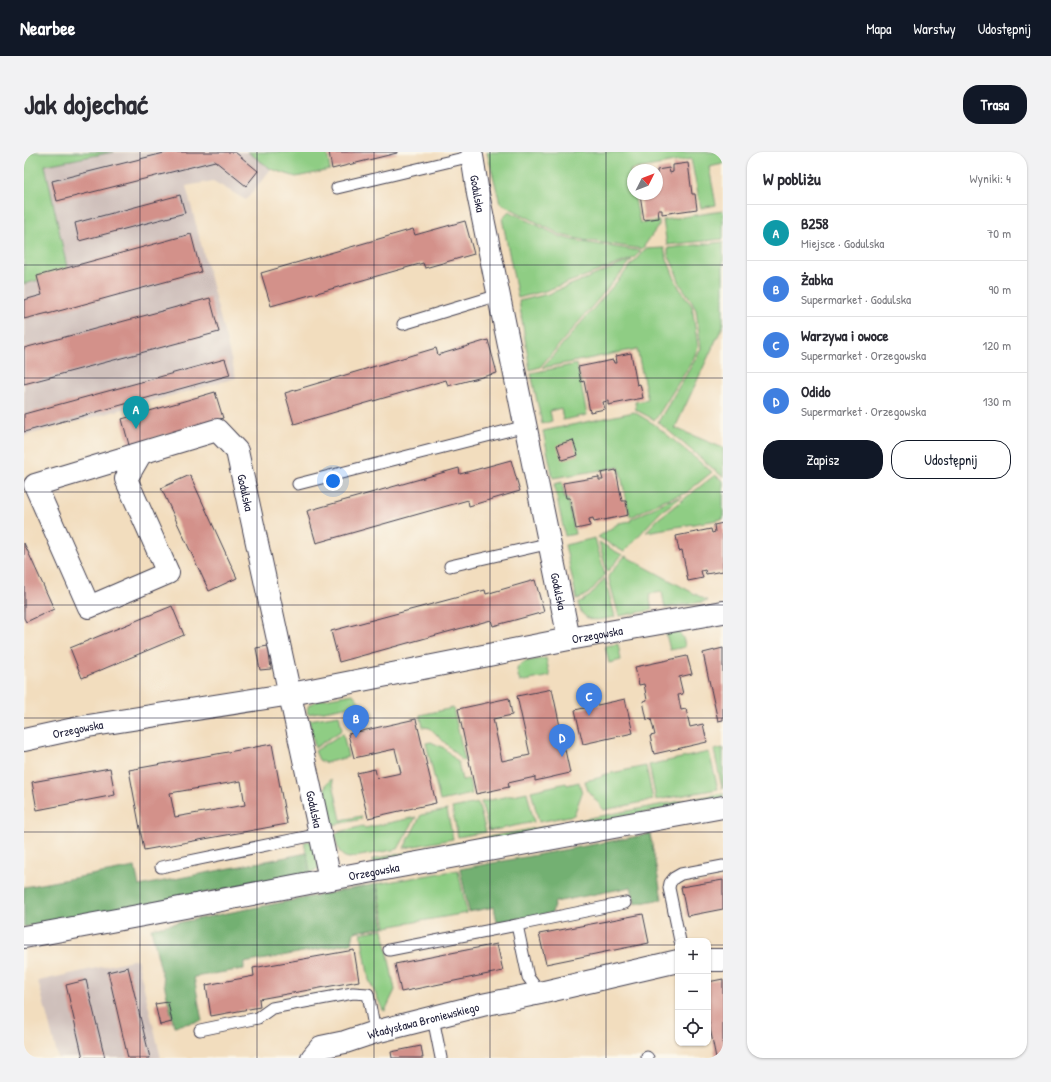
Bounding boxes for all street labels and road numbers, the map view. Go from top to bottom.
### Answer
street label: Godulska [467,174,490,214]
street label: Godulska [234,472,258,513]
street label: Godulska [547,571,571,612]
street label: Orzegowska [570,621,624,647]
street label: Orzegowska [51,715,105,742]
street label: Godulska [303,789,327,830]
street label: Orzegowska [347,858,401,884]
street label: Władysława Broniewskiego [365,998,481,1043]

